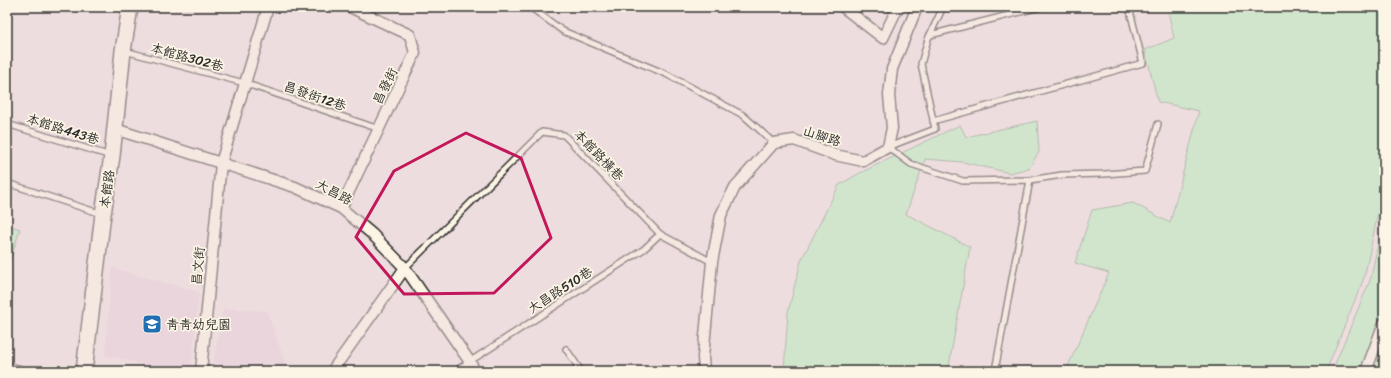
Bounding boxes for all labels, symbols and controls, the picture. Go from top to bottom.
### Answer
street label: 本館路302巷 [148,36,226,78]
street label: 昌發街 [366,63,404,109]
street label: 昌發街12巷 [280,75,350,117]
street label: 本館路443巷 [24,107,102,151]
street label: 山腳路 [800,119,844,153]
street label: 本館路橫巷 [568,124,630,186]
street label: 本館路 [93,168,121,210]
street label: 大昌路 [311,173,357,211]
street label: 昌文街 [185,246,211,286]
street label: 大昌路510巷 [523,260,597,320]
school or university icon: 青青幼兒園 [141,313,163,335]
place label: 青青幼兒園 [166,313,231,336]

